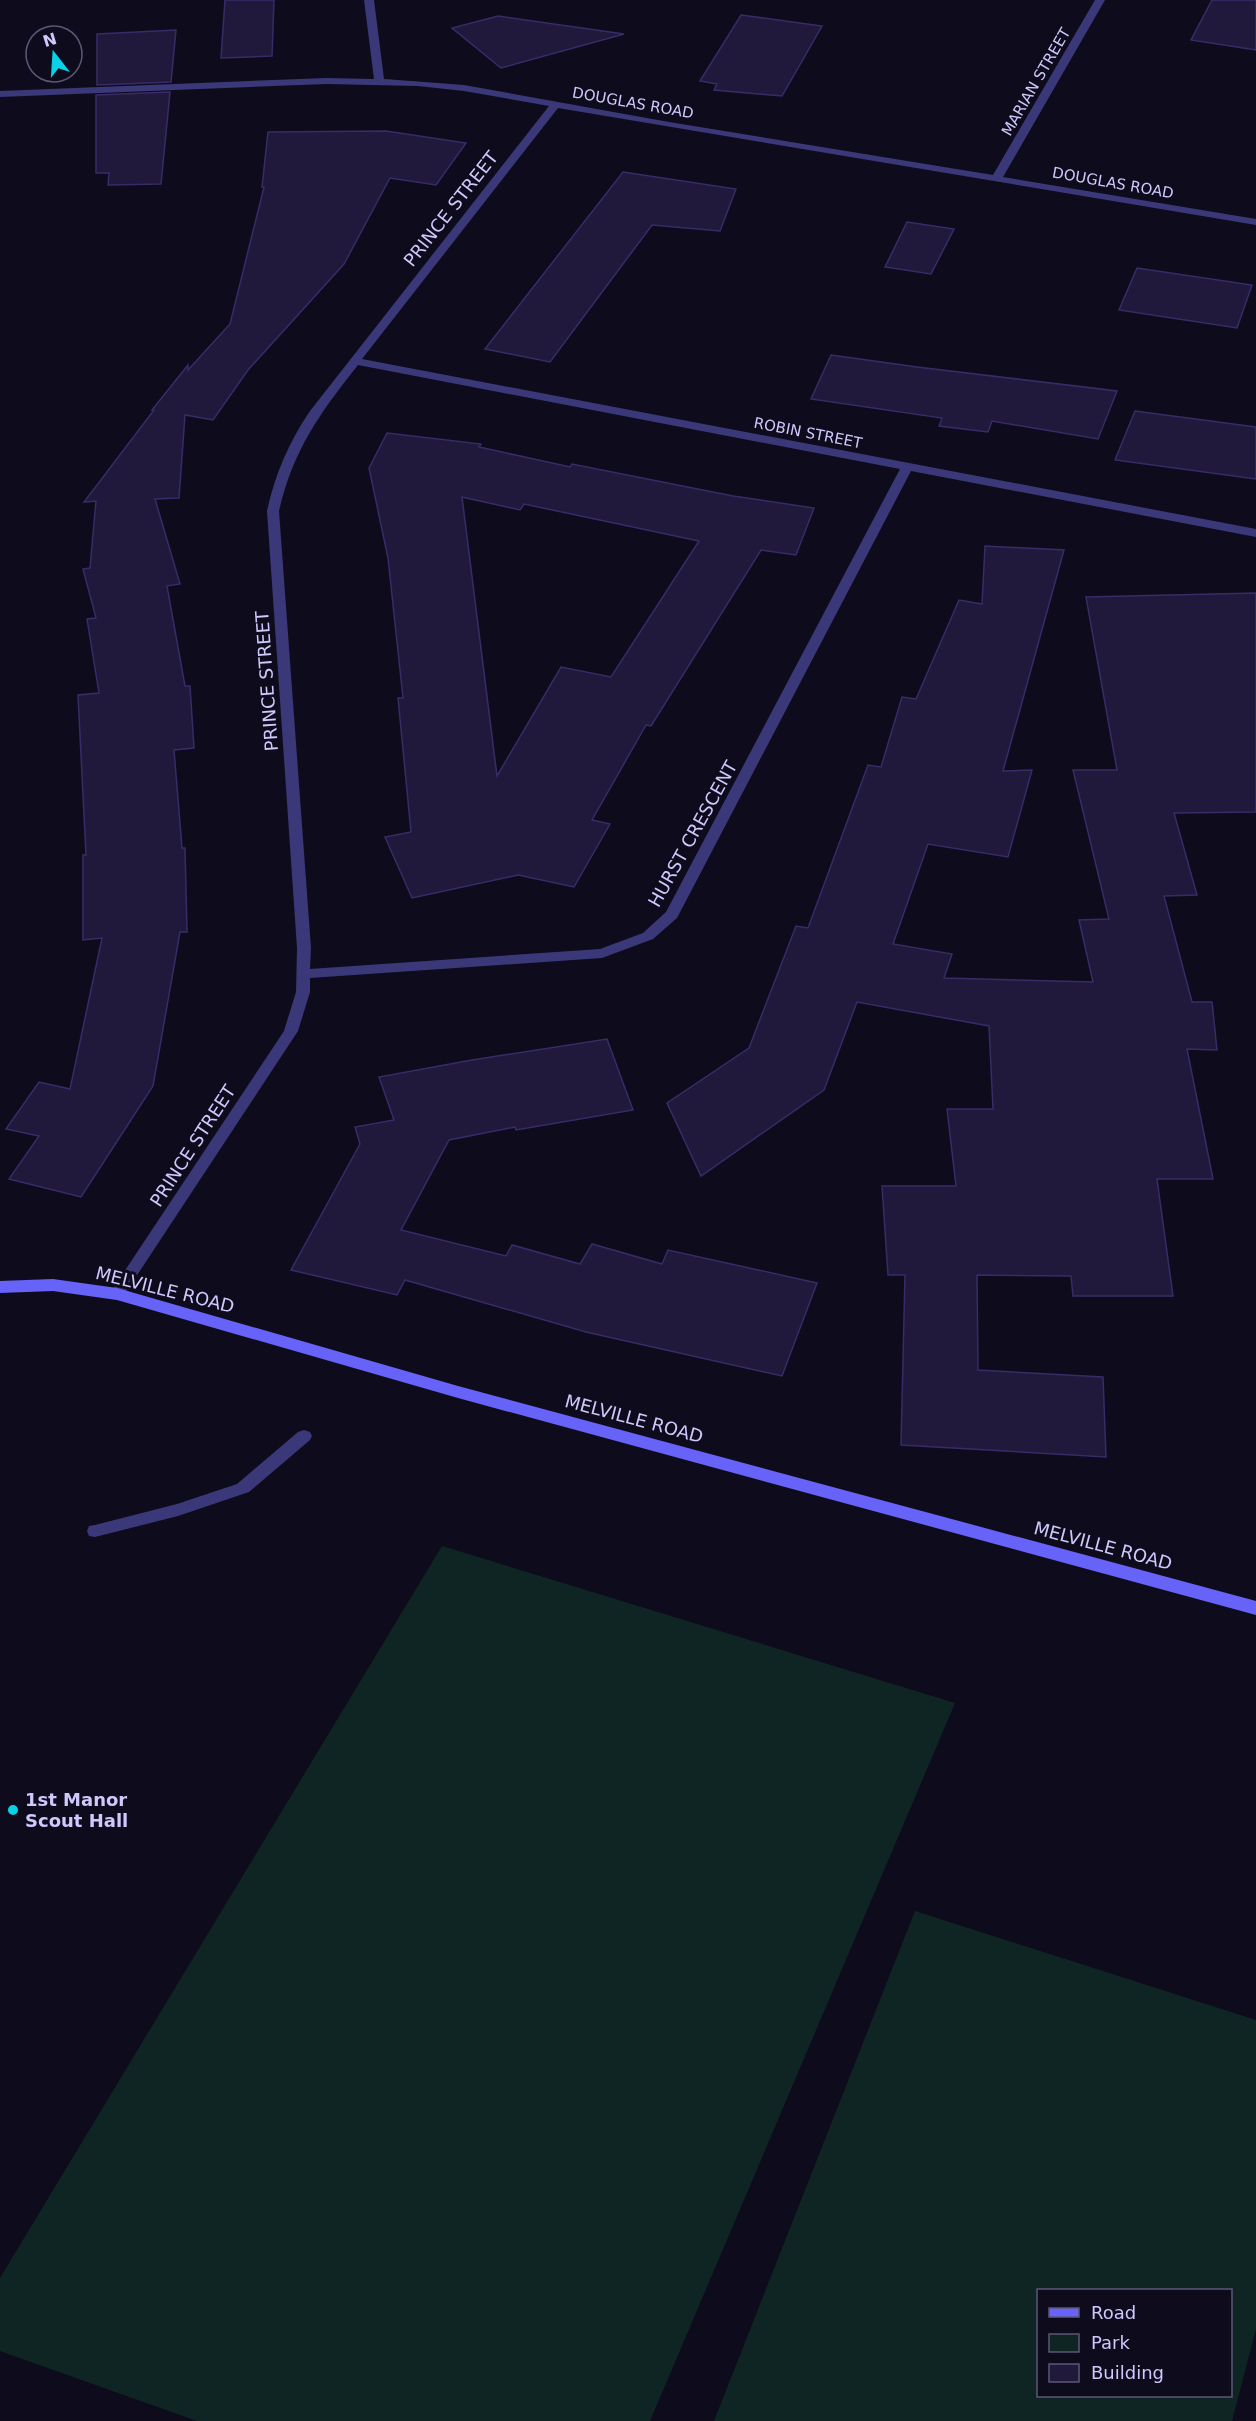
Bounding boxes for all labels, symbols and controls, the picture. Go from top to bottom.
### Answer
north arrow [24,24,84,84]
street label: MARIAN STREET [998,24,1075,139]
text: N [41,29,59,51]
street label: DOUGLAS ROAD [571,83,695,123]
street label: PRINCE STREET [399,146,503,271]
street label: DOUGLAS ROAD [1051,163,1175,203]
street label: ROBIN STREET [752,414,865,453]
street label: PRINCE STREET [251,609,282,752]
street label: HURST CRESCENT [644,756,742,910]
street label: PRINCE STREET [146,1080,240,1210]
street label: MELVILLE ROAD [94,1262,237,1317]
street label: MELVILLE ROAD [563,1390,706,1447]
street label: MELVILLE ROAD [1032,1517,1175,1574]
place label: 1st Manor Scout Hall [25,1789,128,1831]
marker: 1st Manor Scout Hall [6,1803,20,1817]
legend [1037,2289,1232,2397]
text: Road [1091,2302,1136,2323]
text: Park [1091,2332,1130,2353]
text: Building [1091,2362,1164,2383]

